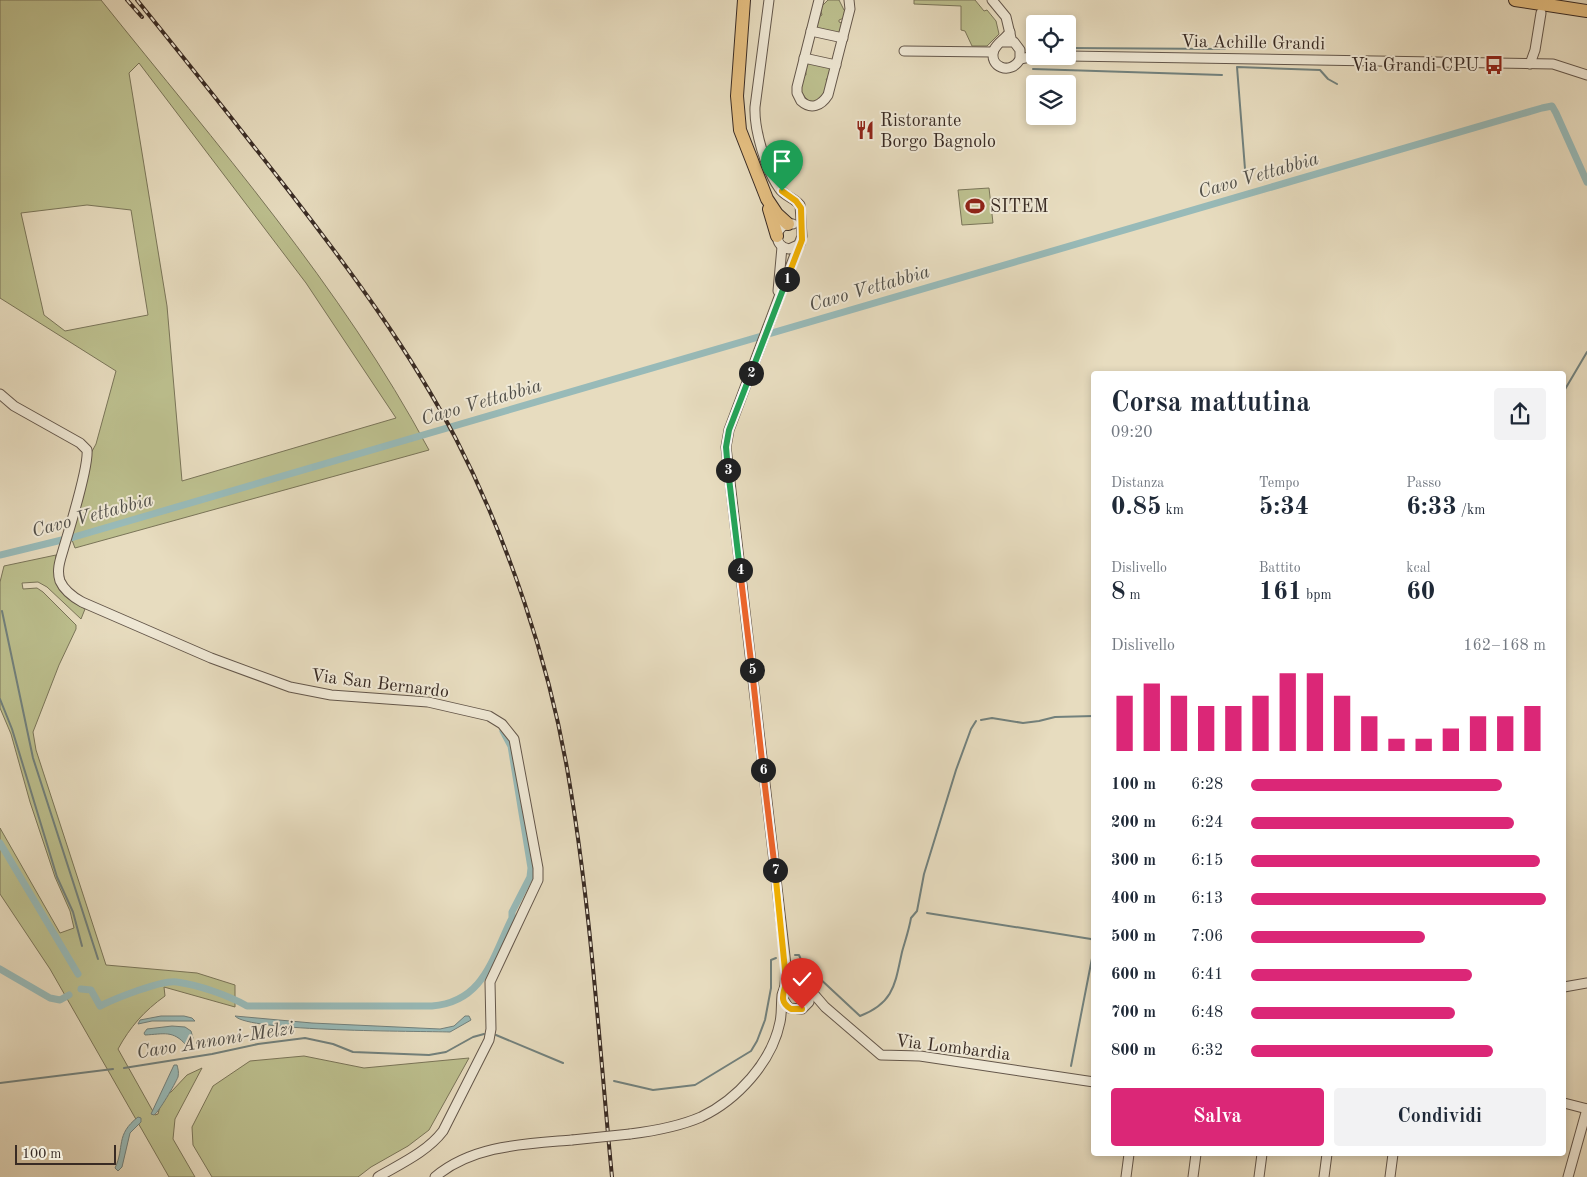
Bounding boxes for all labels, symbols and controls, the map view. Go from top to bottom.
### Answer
map controls [1026,15,1076,125]
button: locate [1026,15,1076,65]
street label: Via Achille Grandi [1181,33,1325,53]
bus stop icon: Via Grandi CPU [1483,54,1505,76]
place label: Via Grandi CPU [1351,57,1479,75]
button: layers [1026,75,1076,125]
place label: Ristorante Borgo Bagnolo [880,112,996,151]
restaurant icon: Ristorante Borgo Bagnolo [854,119,876,141]
pin [761,140,803,191]
icon: arrive [768,147,796,175]
water label: Cavo Vettabbia [1196,150,1321,203]
sports icon: SITEM [964,195,986,217]
place label: SITEM [990,198,1049,216]
water label: Cavo Vettabbia [807,263,932,316]
pin: 1 [774,266,800,292]
text: 1 [783,272,792,286]
pin: 2 [738,360,764,386]
text: 2 [747,366,756,380]
water label: Cavo Vettabbia [419,377,544,430]
button: share [1494,388,1546,440]
text: Corsa mattutina [1111,390,1311,418]
text: 09:20 [1111,425,1153,441]
pin: 3 [716,458,740,482]
text: 3 [724,463,733,477]
text: Distanza [1111,476,1164,490]
text: Tempo [1259,476,1299,490]
text: Passo [1406,476,1441,490]
water label: Cavo Vettabbia [30,491,155,542]
text: 0.85 [1111,495,1162,520]
text: 5:34 [1259,495,1309,520]
text: 6:33 [1406,495,1457,520]
text: km [1162,503,1184,517]
text: /km [1457,503,1485,517]
pin: 4 [728,558,752,582]
text: Dislivello [1111,561,1167,575]
text: Battito [1259,561,1301,575]
text: kcal [1406,561,1430,575]
text: 4 [736,563,745,577]
text: 8 [1111,580,1126,605]
text: 161 [1259,580,1302,605]
text: 60 [1406,580,1435,605]
text: m [1126,588,1141,602]
text: bpm [1302,588,1332,602]
text: Dislivello [1111,638,1175,654]
text: 162–168 m [1463,638,1546,654]
pin: 5 [740,658,764,682]
text: 5 [748,663,757,677]
street label: Via San Bernardo [310,667,450,701]
pin: 6 [750,758,776,782]
text: 6 [759,763,768,777]
text: 100 m [1111,777,1156,793]
text: 6:28 [1191,777,1223,793]
text: 200 m [1111,815,1156,831]
text: 6:24 [1191,815,1223,831]
text: 300 m [1111,853,1156,869]
text: 6:15 [1191,853,1223,869]
pin: 7 [762,858,788,882]
text: 7 [771,863,780,877]
text: 400 m [1111,891,1156,907]
text: 6:13 [1191,891,1223,907]
text: 500 m [1111,929,1156,945]
text: 7:06 [1191,929,1223,945]
pin [781,958,823,1009]
icon: check [788,965,816,993]
text: 600 m [1111,967,1156,983]
text: 6:41 [1191,967,1223,983]
text: 700 m [1111,1005,1156,1021]
text: 6:48 [1191,1005,1223,1021]
water label: Cavo Annoni-Melzi [135,1020,296,1063]
street label: Via Lombardia [894,1032,1012,1064]
text: 800 m [1111,1043,1156,1059]
text: 6:32 [1191,1043,1223,1059]
button: Salva [1111,1088,1324,1146]
button: Condividi [1334,1088,1546,1146]
scale bar [15,1142,116,1165]
text: 100 m [22,1147,61,1161]

